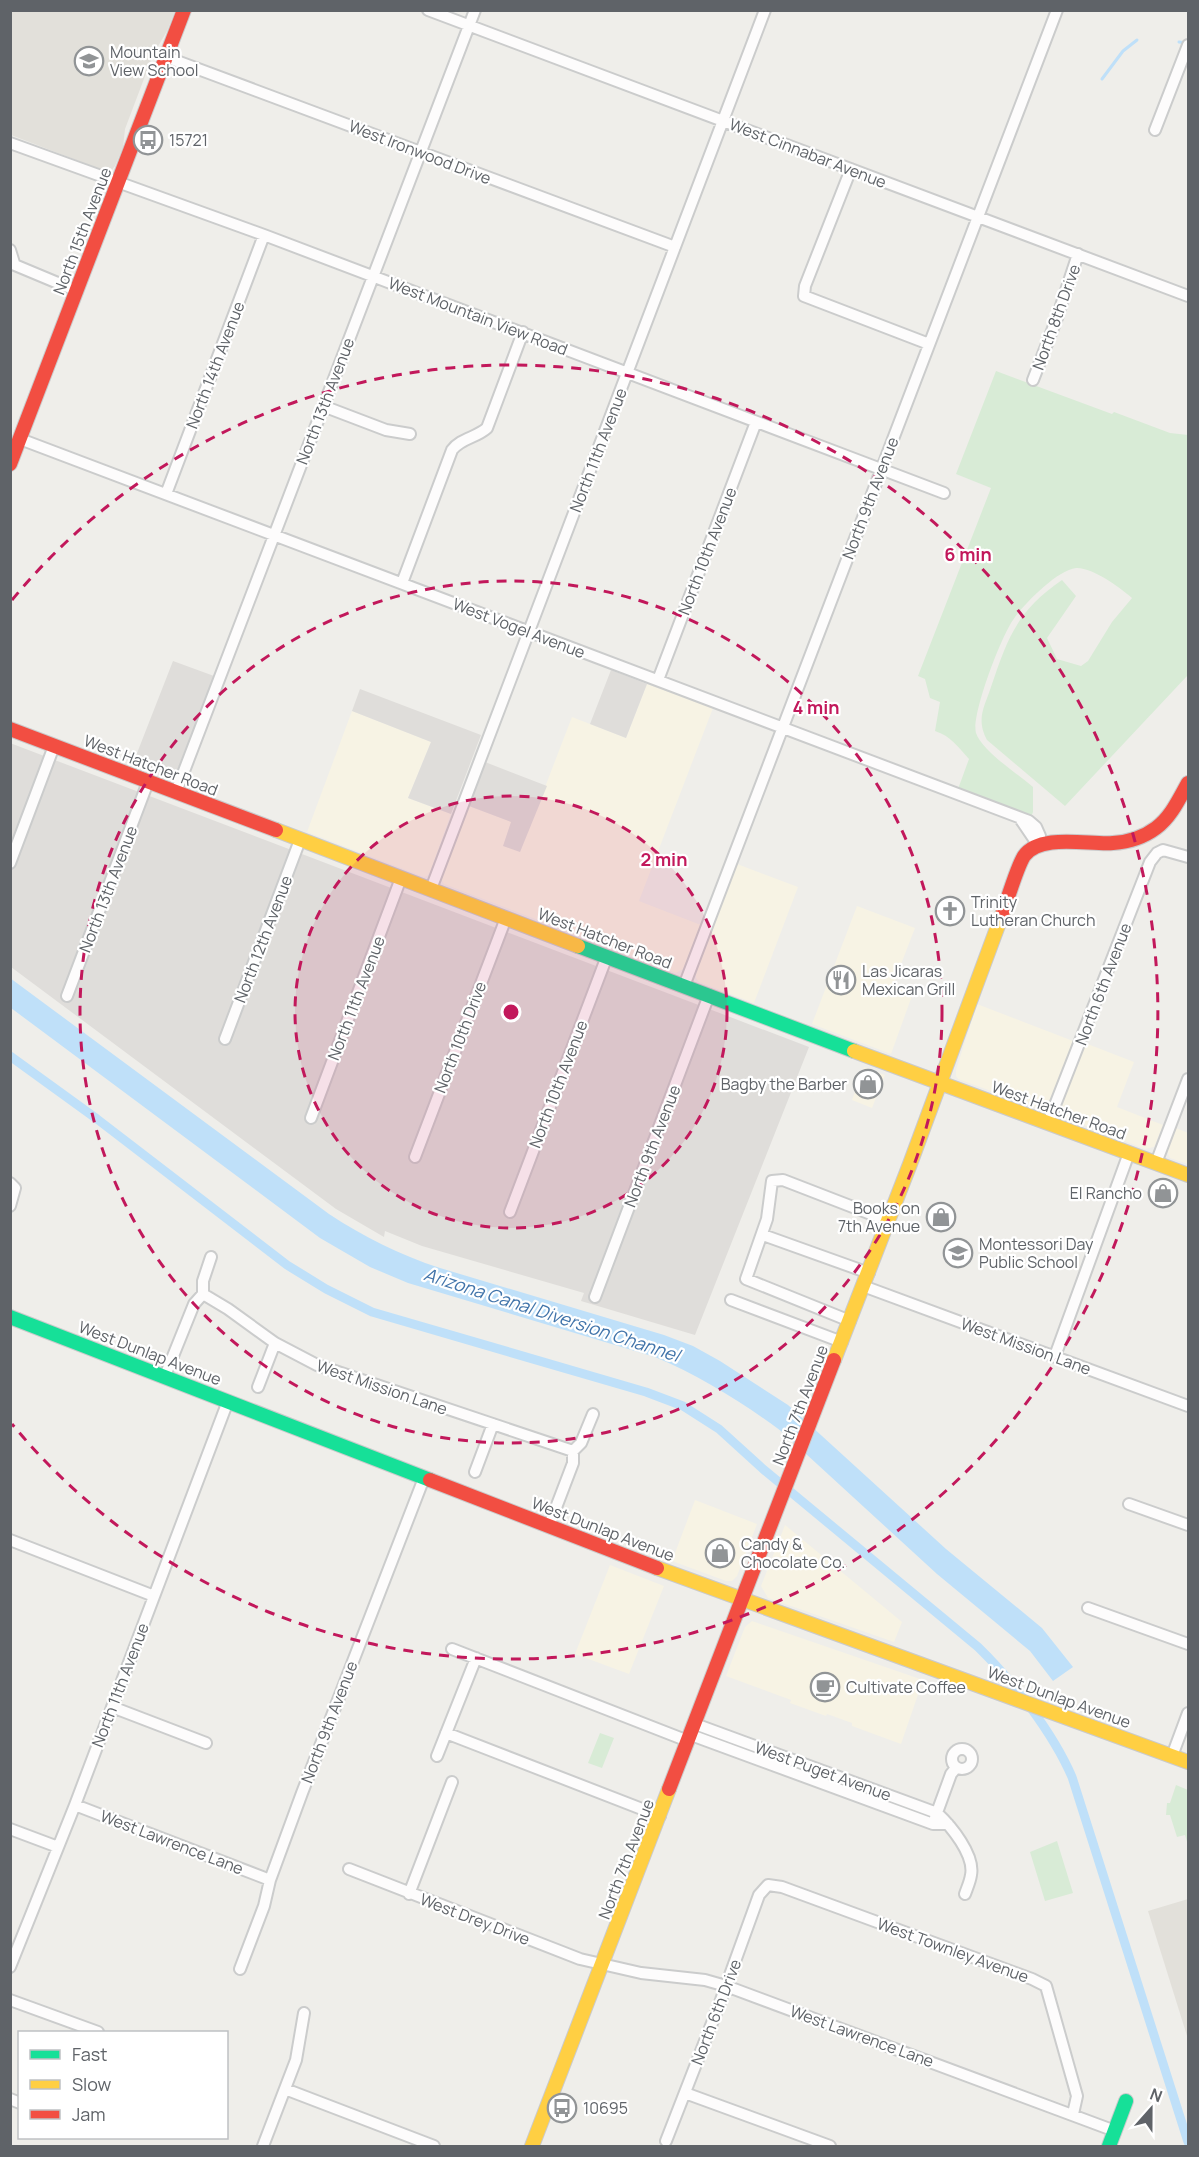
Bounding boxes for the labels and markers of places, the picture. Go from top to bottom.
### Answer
place label: Mountain View School [110,41,198,81]
school or university icon: Mountain View School [73,45,105,77]
bus stop icon: 15721 [132,124,164,156]
place label: 15721 [169,129,208,151]
place label: Trinity Lutheran Church [971,891,1095,931]
church icon: Trinity Lutheran Church [934,895,966,927]
place label: Las Jicaras Mexican Grill [862,960,955,1000]
restaurant icon: Las Jicaras Mexican Grill [825,964,857,996]
centre of rings [501,1002,521,1022]
shop icon: Bagby the Barber [852,1068,884,1100]
place label: Bagby the Barber [721,1073,847,1095]
shop icon: El Rancho [1147,1177,1179,1209]
place label: El Rancho [1070,1182,1142,1204]
place label: Books on 7th Avenue [838,1197,920,1237]
shop icon: Books on 7th Avenue [925,1201,957,1233]
place label: Montessori Day Public School [979,1233,1094,1273]
school or university icon: Montessori Day Public School [942,1237,974,1269]
place label: Candy & Chocolate Co. [741,1533,845,1573]
shop icon: Candy & Chocolate Co. [704,1537,736,1569]
cafe icon: Cultivate Coffee [809,1671,841,1703]
place label: Cultivate Coffee [846,1676,966,1698]
bus stop icon: 10695 [546,2092,578,2124]
place label: 10695 [583,2097,628,2119]

